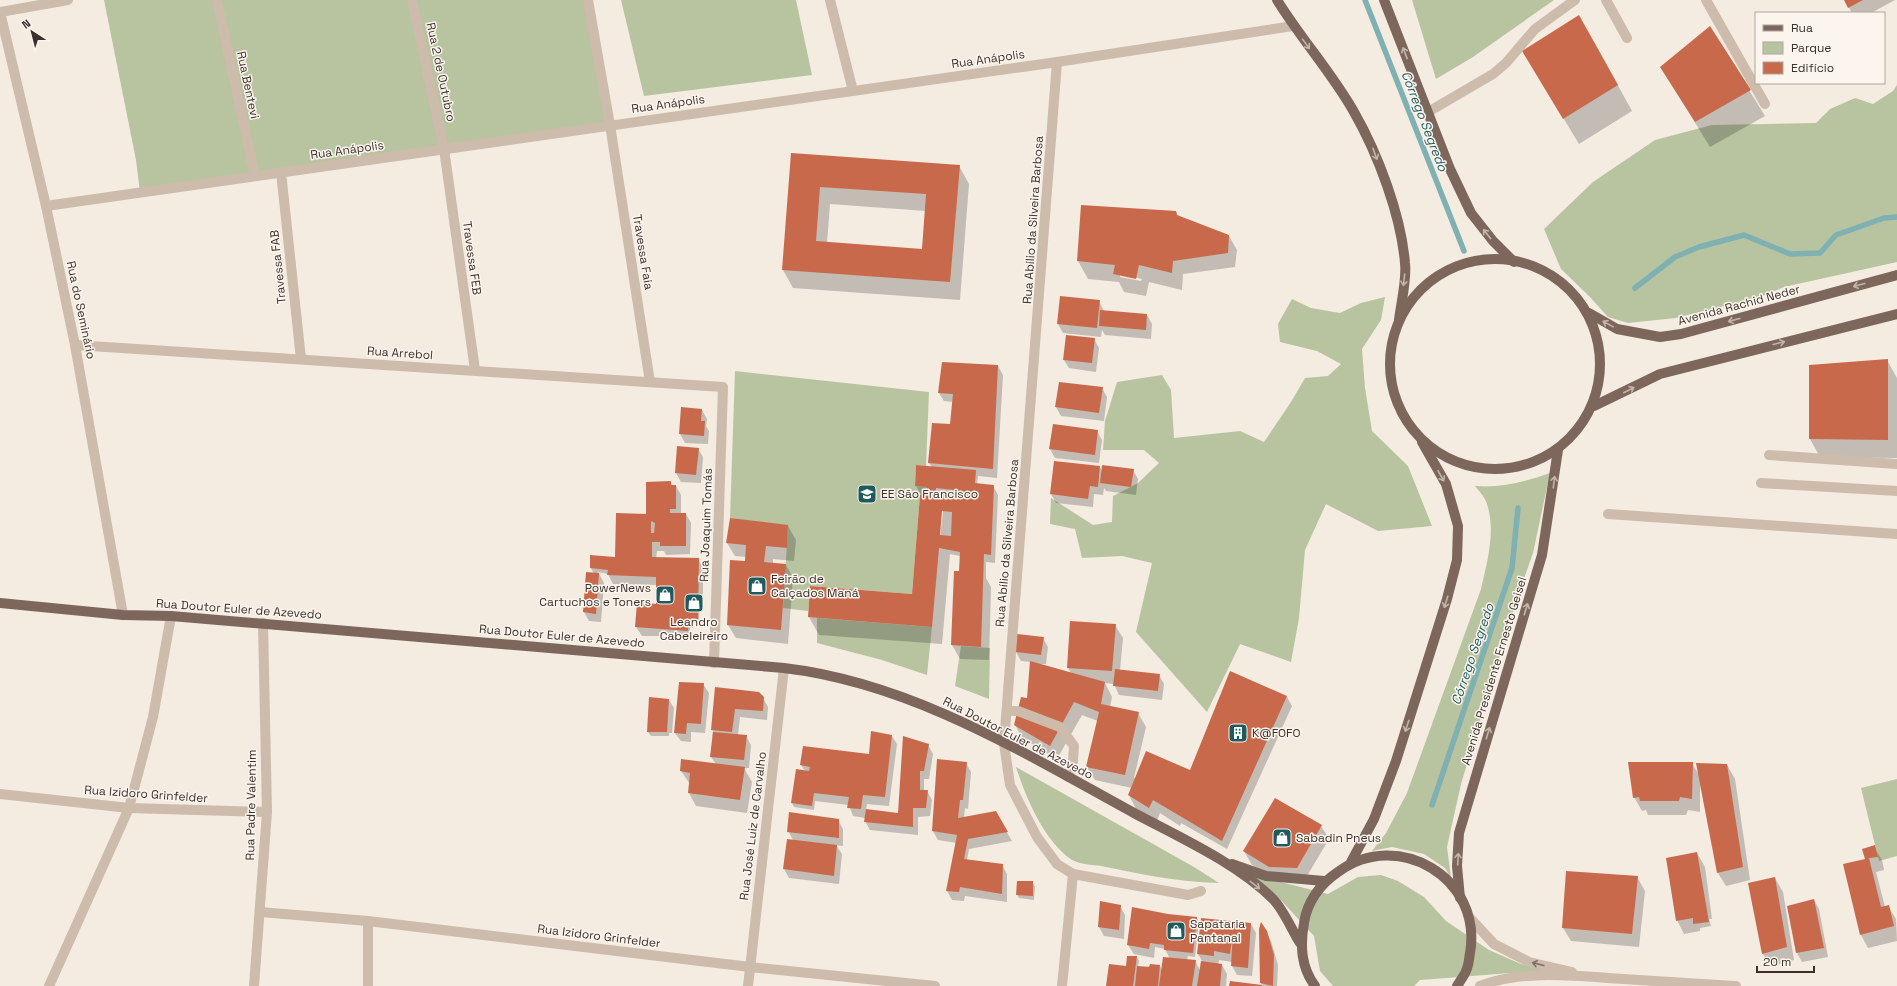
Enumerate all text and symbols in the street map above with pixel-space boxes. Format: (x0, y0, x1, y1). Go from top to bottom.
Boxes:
north arrow (12, 12, 52, 52)
legend (1755, 12, 1885, 84)
text: N (19, 16, 33, 32)
text: Rua (1791, 20, 1813, 36)
street label: Rua 2 de Outubro (423, 21, 459, 123)
one-way arrow (1302, 38, 1311, 49)
text: Parque (1791, 40, 1831, 56)
street label: Rua Anápolis (950, 46, 1026, 72)
one-way arrow (1400, 47, 1408, 59)
street label: Rua Bentevi (233, 50, 263, 120)
text: Edifício (1791, 60, 1834, 76)
water label: Córrego Segredo (1398, 69, 1452, 175)
street label: Rua Anápolis (630, 91, 706, 117)
street label: Rua Abílio da Silveira Barbosa (1019, 135, 1047, 305)
street label: Rua Anápolis (309, 137, 385, 163)
one-way arrow (1371, 148, 1379, 160)
street label: Travessa Faia (629, 213, 657, 291)
street label: Travessa FEB (459, 220, 485, 296)
one-way arrow (1483, 228, 1492, 239)
street label: Travessa FAB (266, 229, 290, 305)
street label: Rua do Seminário (63, 259, 99, 361)
one-way arrow (1400, 273, 1408, 286)
street label: Avenida Rachid Neder (1676, 281, 1802, 329)
one-way arrow (1853, 282, 1866, 290)
one-way arrow (1728, 317, 1741, 324)
one-way arrow (1602, 319, 1614, 327)
one-way arrow (1773, 339, 1786, 346)
street label: Rua Arrebol (366, 343, 434, 363)
one-way arrow (1623, 385, 1635, 393)
street label: Rua Abílio da Silveira Barbosa (992, 458, 1022, 628)
street label: Rua Joaquim Tomás (696, 468, 716, 582)
one-way arrow (1438, 470, 1446, 482)
one-way arrow (1550, 476, 1558, 489)
school or university icon: EE São Francisco (856, 483, 878, 505)
place label: EE São Francisco (881, 486, 978, 502)
place label: Feirão de Calçados Maná (771, 571, 859, 601)
shop icon: Feirão de Calçados Maná (746, 575, 768, 597)
street label: Avenida Presidente Ernesto Geisel (1458, 575, 1530, 767)
place label: PowerNews Cartuchos e Toners (539, 580, 651, 610)
shop icon: PowerNews Cartuchos e Toners (654, 584, 676, 606)
shop icon: Leandro Cabeleireiro (683, 592, 705, 614)
street label: Rua Doutor Euler de Azevedo (155, 595, 323, 623)
one-way arrow (1442, 595, 1449, 608)
water label: Córrego Segredo (1447, 600, 1498, 707)
one-way arrow (1523, 603, 1530, 616)
place label: Leandro Cabeleireiro (660, 614, 728, 644)
street label: Rua Doutor Euler de Azevedo (478, 621, 646, 651)
street label: Rua Doutor Euler de Azevedo (940, 693, 1096, 783)
one-way arrow (1403, 719, 1410, 732)
building icon: K@FOFO (1227, 722, 1249, 744)
place label: K@FOFO (1252, 725, 1300, 741)
one-way arrow (1485, 727, 1492, 740)
street label: Rua Padre Valentim (242, 750, 260, 860)
street label: Rua José Luiz de Carvalho (736, 751, 770, 901)
street label: Rua Izidoro Grinfelder (84, 782, 209, 806)
shop icon: Sabadin Pneus (1271, 827, 1293, 849)
place label: Sabadin Pneus (1296, 830, 1381, 846)
one-way arrow (1454, 853, 1461, 866)
one-way arrow (1250, 881, 1261, 889)
place label: Sapataria Pantanal (1190, 916, 1245, 946)
shop icon: Sapataria Pantanal (1165, 920, 1187, 942)
street label: Rua Izidoro Grinfelder (537, 921, 662, 952)
scale bar (1757, 948, 1814, 974)
text: 20 m (1763, 954, 1791, 970)
one-way arrow (1531, 959, 1544, 967)

